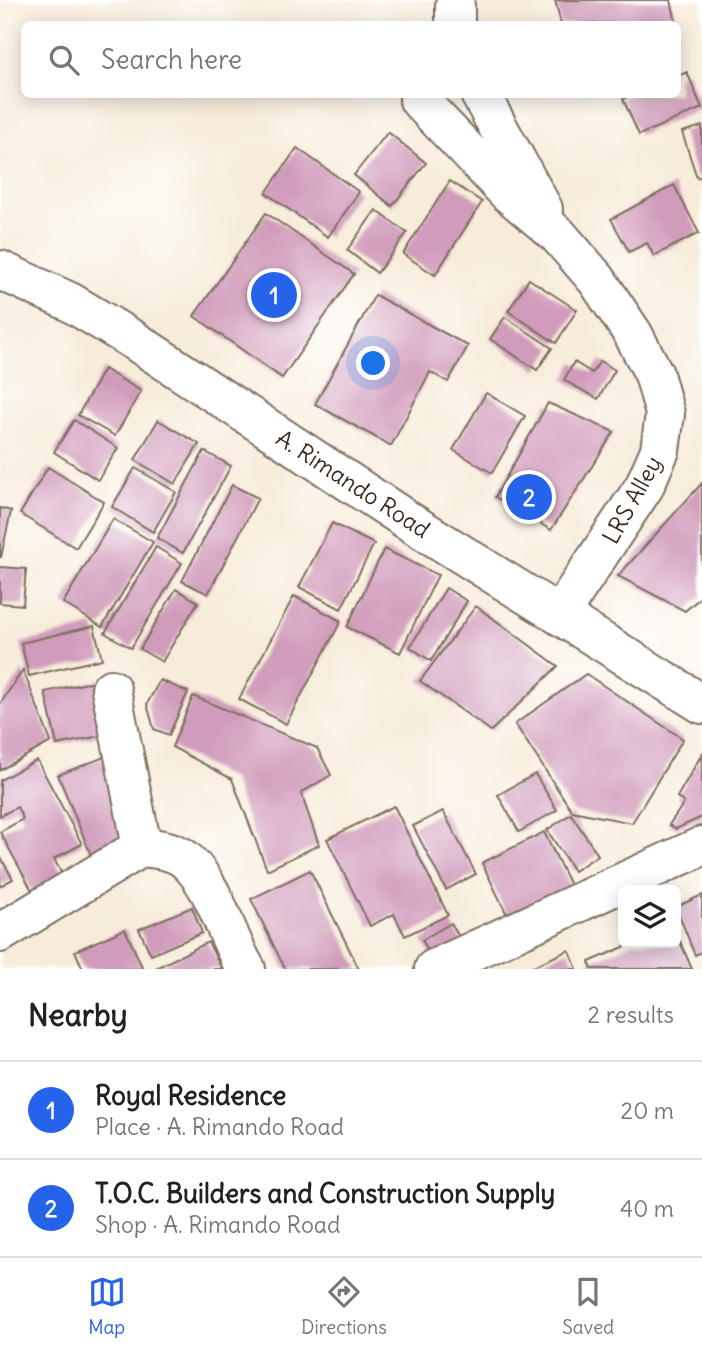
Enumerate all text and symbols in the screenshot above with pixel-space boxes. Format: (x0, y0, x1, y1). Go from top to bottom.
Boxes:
search box (21, 21, 681, 98)
icon: search (45, 41, 83, 79)
text: Search here (101, 43, 242, 76)
pin: 1 (251, 269, 297, 321)
your location (356, 346, 390, 380)
street label: A. Rimando Road (271, 423, 436, 544)
street label: LRS Alley (596, 451, 668, 549)
pin: 2 (506, 471, 552, 523)
map controls (618, 885, 681, 948)
button: layers (618, 885, 681, 948)
text: Nearby (28, 996, 128, 1034)
text: 2 results (588, 1000, 674, 1029)
text: Royal Residence (95, 1079, 286, 1112)
text: 1 (46, 1096, 56, 1125)
text: 20 m (621, 1096, 674, 1125)
text: Place · A. Rimando Road (95, 1112, 344, 1141)
text: T.O.C. Builders and Construction Supply (95, 1177, 555, 1210)
text: 2 (45, 1194, 57, 1223)
text: 40 m (620, 1194, 674, 1223)
text: Shop · A. Rimando Road (95, 1210, 340, 1239)
tab: Map (88, 1273, 126, 1339)
tab: Directions (301, 1273, 387, 1339)
tab: Saved (562, 1273, 614, 1339)

